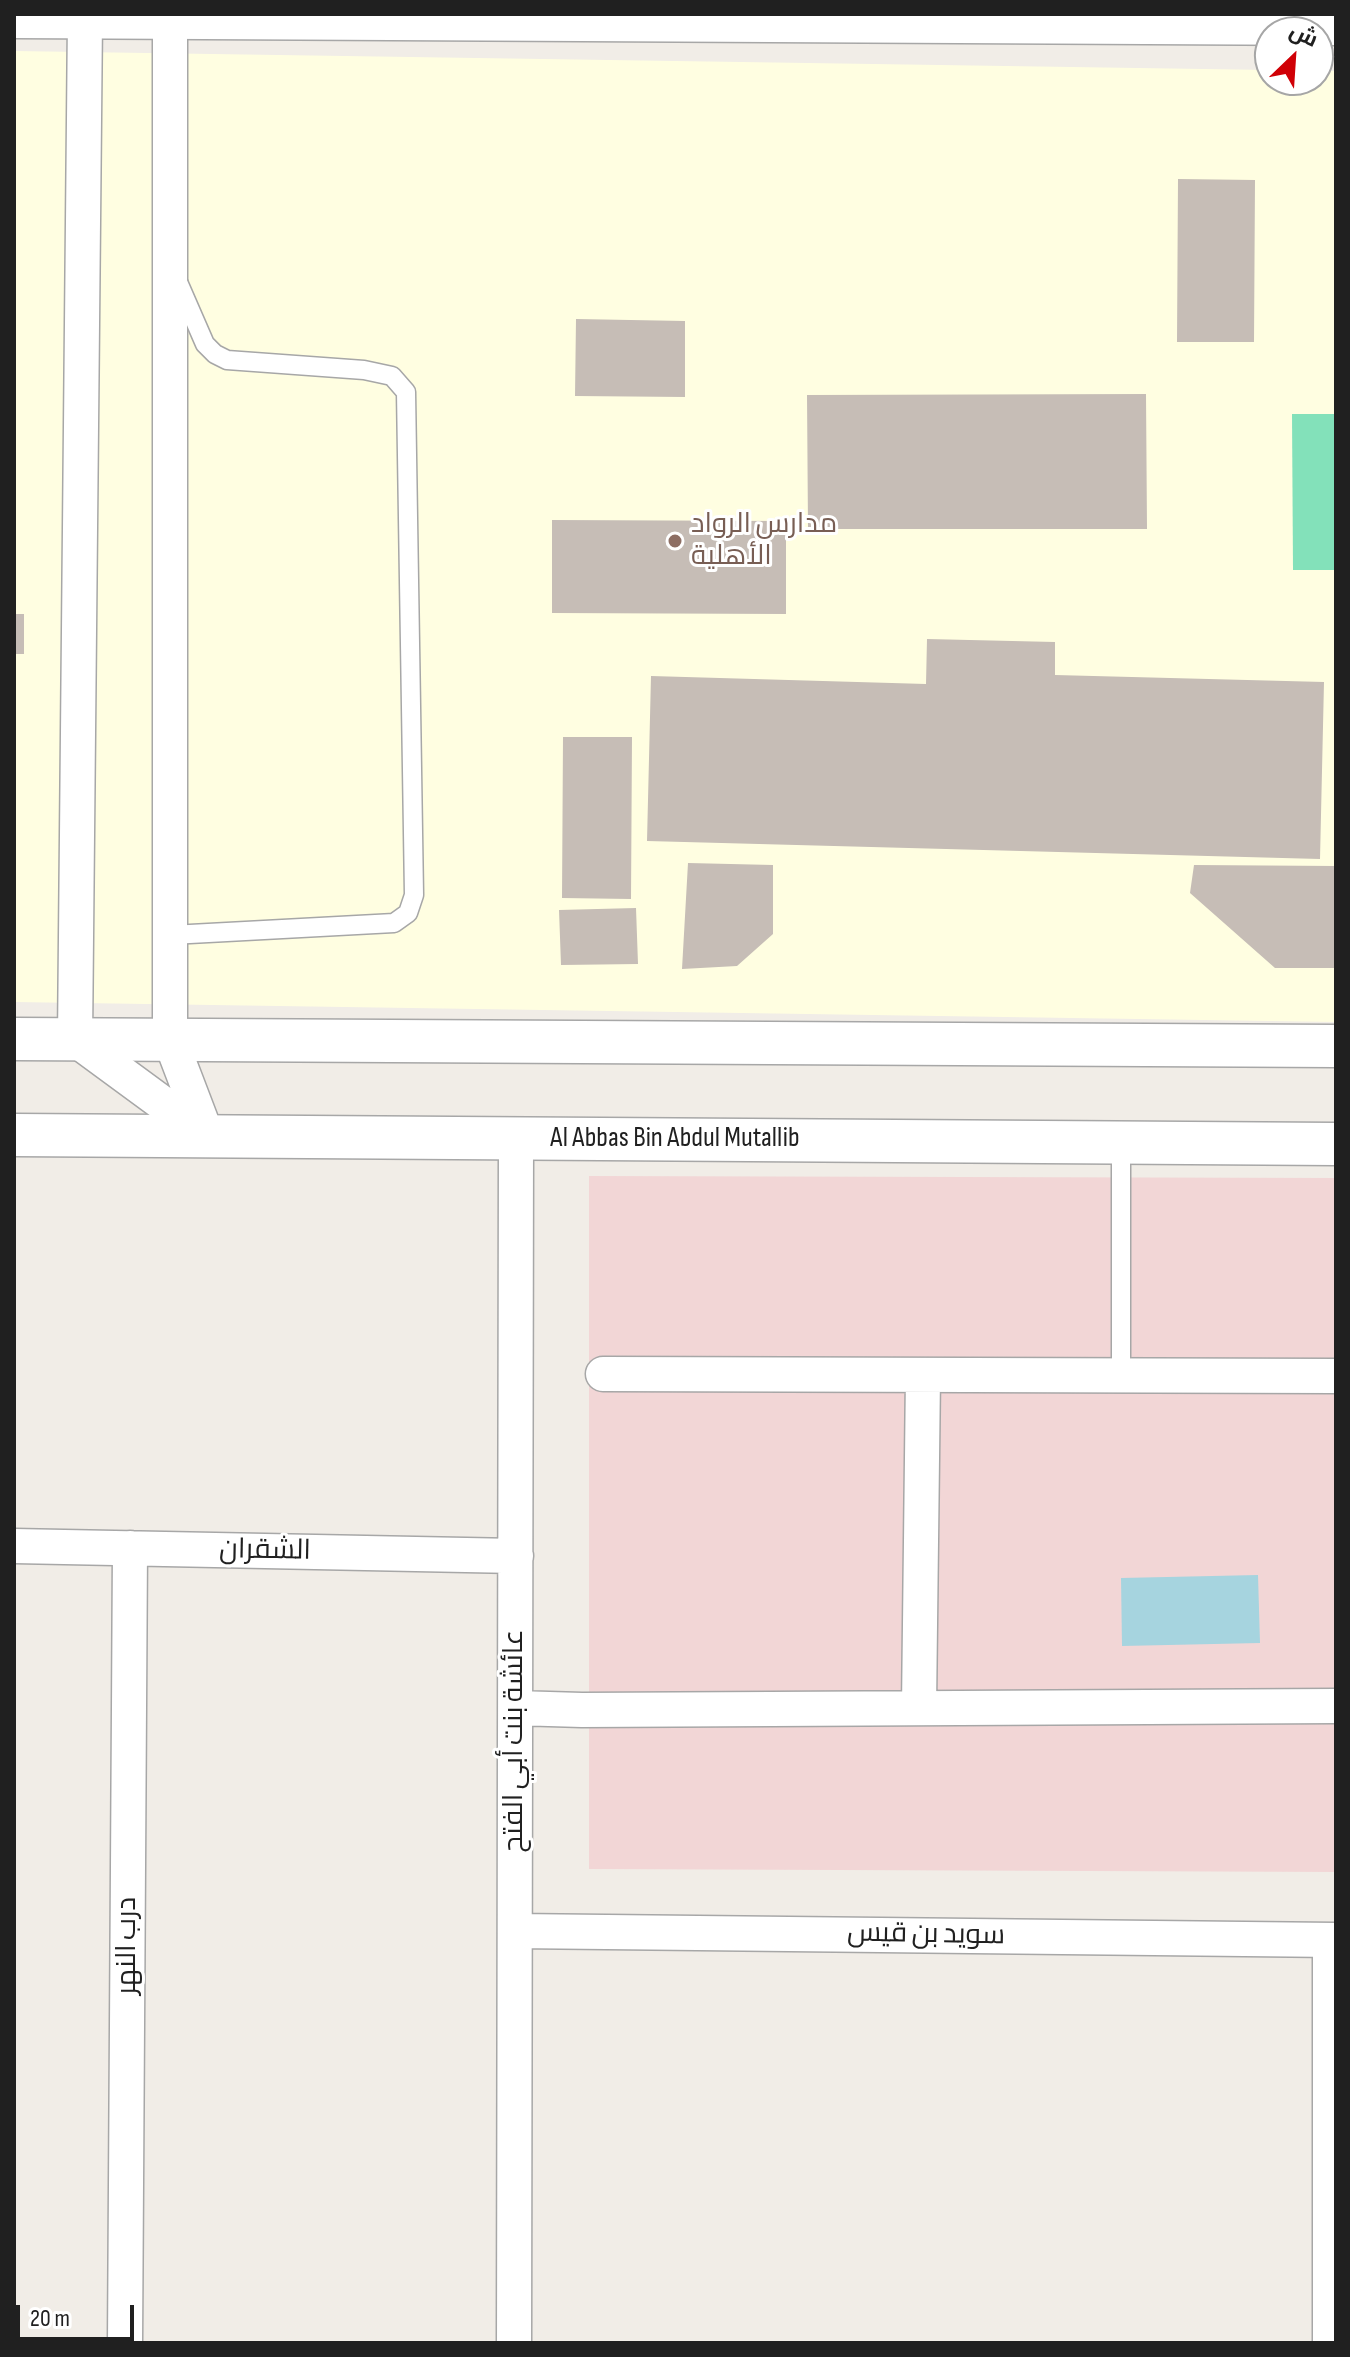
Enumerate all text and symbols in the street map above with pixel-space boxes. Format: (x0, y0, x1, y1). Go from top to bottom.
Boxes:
north arrow (1254, 16, 1334, 96)
text: ش (1285, 17, 1322, 54)
place label: مدارس الرواد الأهلية (691, 508, 837, 574)
marker: مدارس الرواد الأهلية (666, 532, 684, 550)
street label: Al Abbas Bin Abdul Mutallib (550, 1122, 800, 1156)
street label: الشقران (219, 1533, 311, 1569)
street label: عائشة بنت أبي الفتح (498, 1629, 532, 1853)
street label: درب النهر (111, 1897, 145, 1995)
street label: سويد بن قيس (847, 1917, 1005, 1953)
scale bar (20, 2289, 138, 2339)
text: 20 m (30, 2304, 70, 2333)

